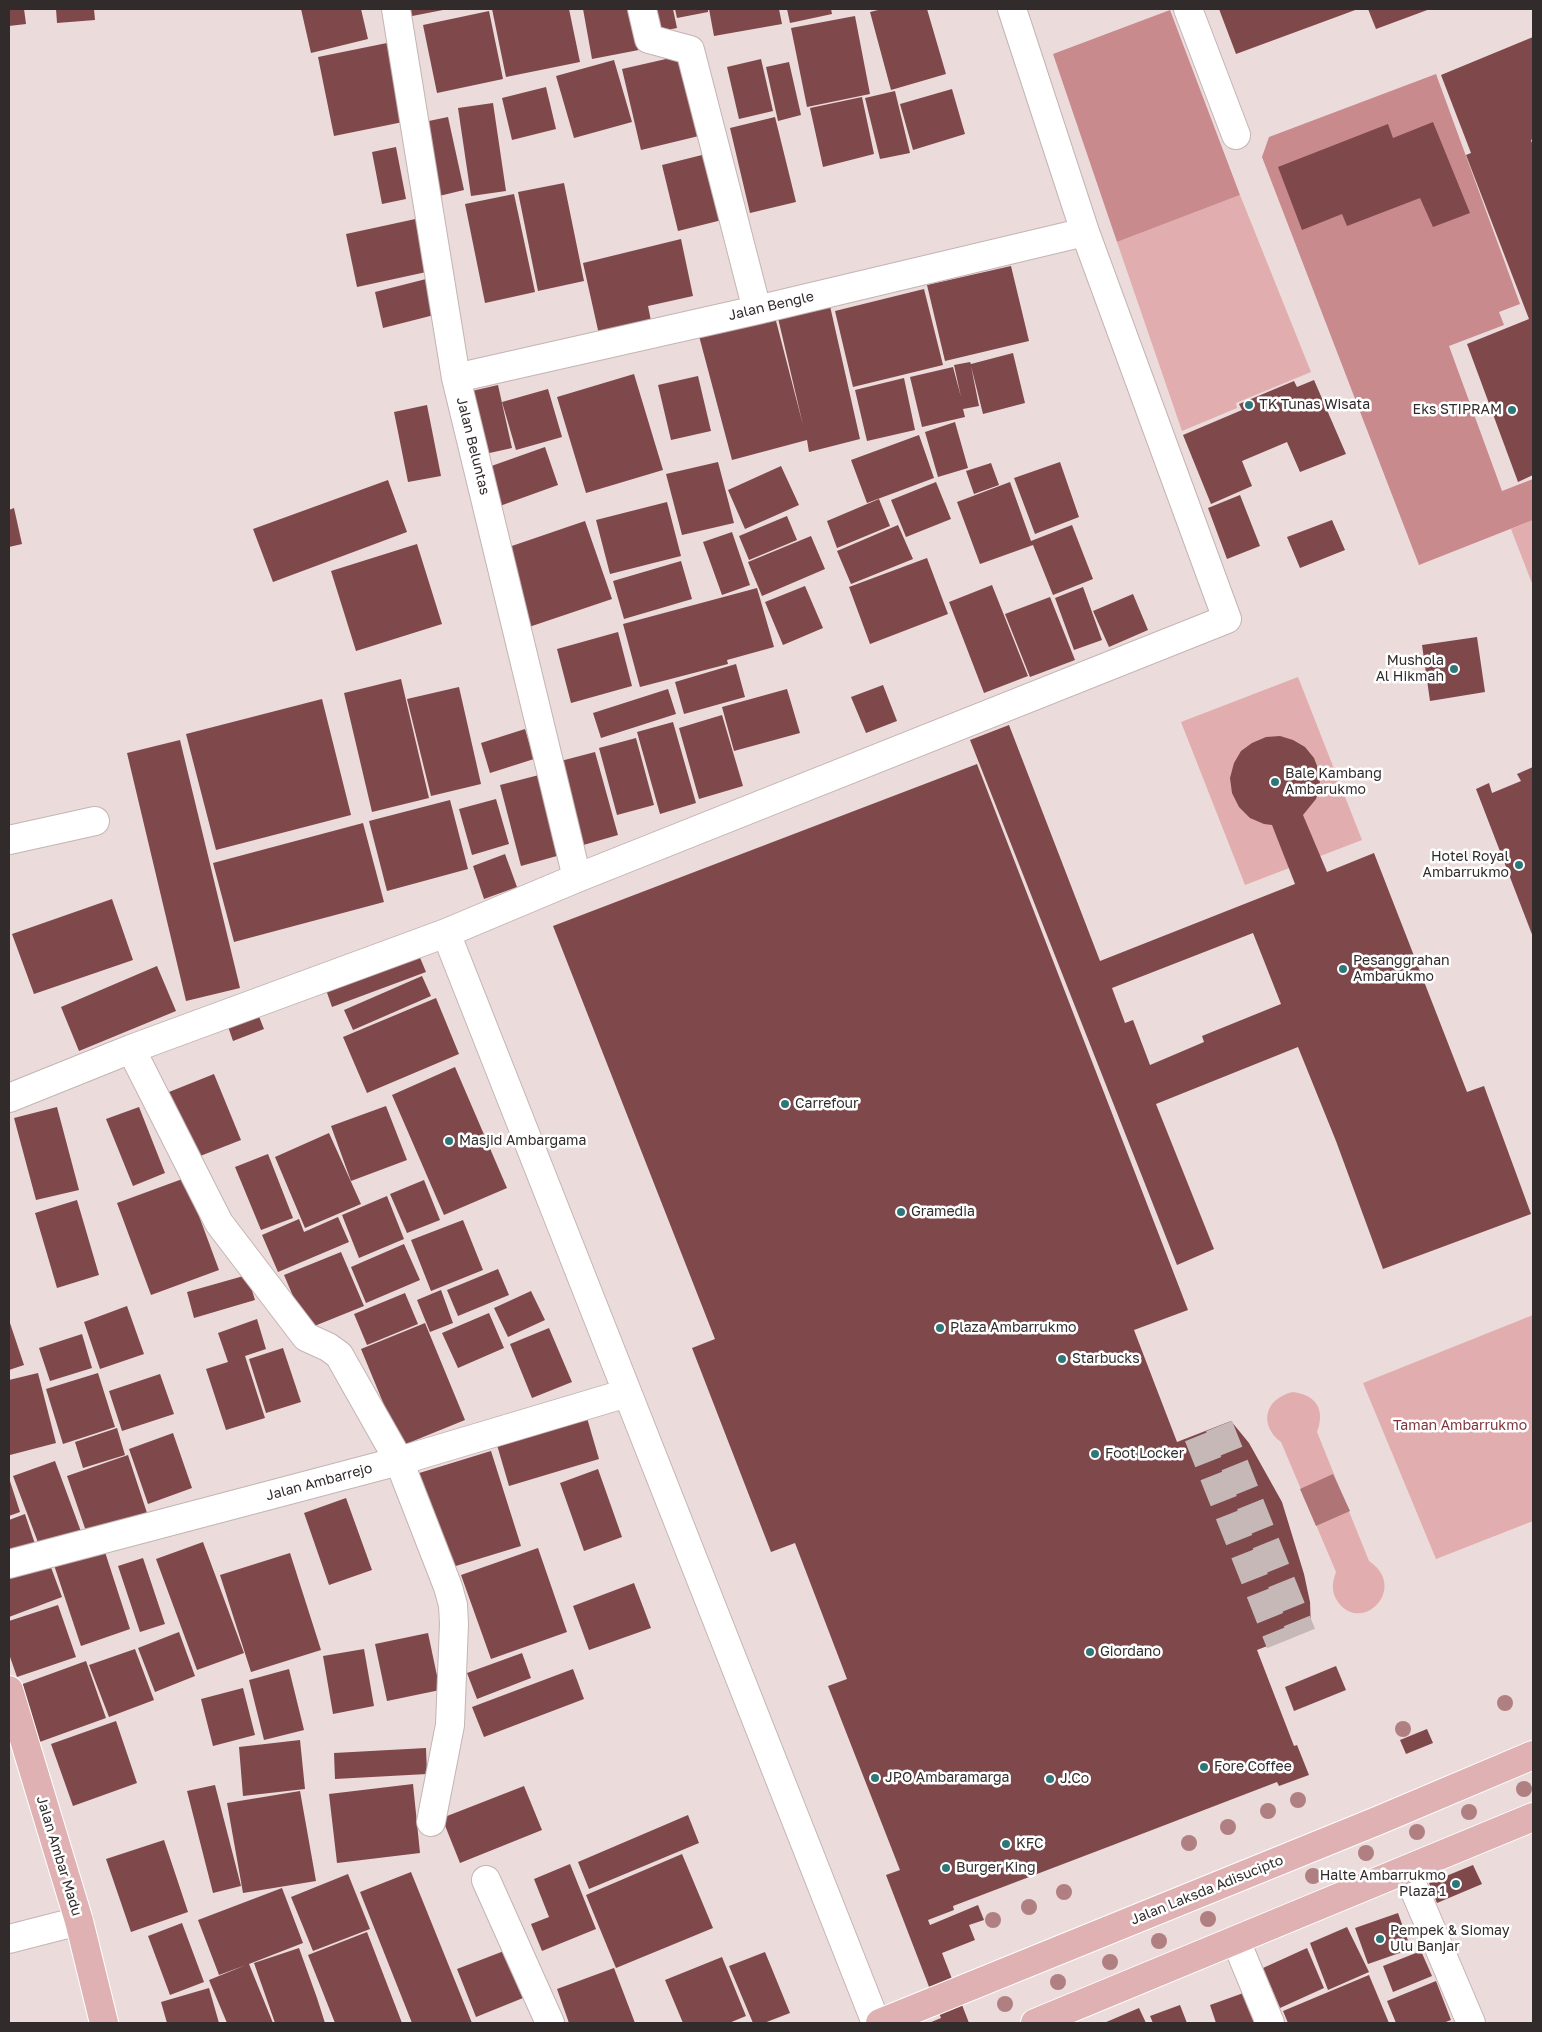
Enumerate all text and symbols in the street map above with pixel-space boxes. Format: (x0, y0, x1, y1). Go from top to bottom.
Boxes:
street label: Jalan Bengle (727, 288, 815, 324)
street label: Jalan Beluntas (453, 395, 493, 497)
place label: TK Tunas Wisata (1259, 397, 1370, 413)
marker: TK Tunas Wisata (1243, 399, 1255, 411)
place label: Eks STIPRAM (1413, 402, 1502, 418)
marker: Eks STIPRAM (1506, 404, 1518, 416)
place label: Mushola Al Hikmah (1376, 653, 1444, 686)
marker: Mushola Al Hikmah (1448, 663, 1460, 675)
place label: Bale Kambang Ambarukmo (1285, 766, 1382, 799)
marker: Bale Kambang Ambarukmo (1269, 776, 1281, 788)
place label: Hotel Royal Ambarrukmo (1423, 849, 1509, 882)
marker: Hotel Royal Ambarrukmo (1513, 859, 1525, 871)
place label: Pesanggrahan Ambarukmo (1353, 953, 1450, 986)
marker: Pesanggrahan Ambarukmo (1337, 963, 1349, 975)
place label: Carrefour (795, 1096, 858, 1112)
marker: Carrefour (779, 1098, 791, 1110)
place label: Masjid Ambargama (459, 1133, 586, 1149)
marker: Masjid Ambargama (443, 1135, 455, 1147)
place label: Gramedia (911, 1204, 975, 1220)
marker: Gramedia (895, 1206, 907, 1218)
place label: Plaza Ambarrukmo (950, 1320, 1076, 1336)
marker: Plaza Ambarrukmo (934, 1322, 946, 1334)
place label: Starbucks (1072, 1351, 1140, 1367)
marker: Starbucks (1056, 1353, 1068, 1365)
park label: Taman Ambarrukmo (1393, 1418, 1527, 1434)
place label: Foot Locker (1105, 1446, 1184, 1462)
marker: Foot Locker (1089, 1448, 1101, 1460)
street label: Jalan Ambarrejo (264, 1460, 374, 1504)
place label: Giordano (1100, 1644, 1161, 1660)
marker: Giordano (1084, 1646, 1096, 1658)
place label: Fore Coffee (1214, 1759, 1292, 1775)
marker: Fore Coffee (1198, 1761, 1210, 1773)
place label: JPO Ambaramarga (885, 1770, 1009, 1786)
place label: J.Co (1060, 1771, 1089, 1787)
marker: JPO Ambaramarga (869, 1772, 881, 1784)
marker: J.Co (1044, 1773, 1056, 1785)
street label: Jalan Ambar Madu (33, 1794, 85, 1918)
place label: KFC (1016, 1836, 1043, 1852)
marker: KFC (1000, 1838, 1012, 1850)
street label: Jalan Laksda Adisucipto (1128, 1852, 1286, 1928)
place label: Burger King (956, 1860, 1035, 1876)
marker: Burger King (940, 1862, 952, 1874)
place label: Halte Ambarrukmo Plaza 1 (1320, 1868, 1446, 1900)
marker: Halte Ambarrukmo Plaza 1 (1450, 1878, 1462, 1890)
place label: Pempek & Siomay Ulu Banjar (1390, 1923, 1510, 1955)
marker: Pempek & Siomay Ulu Banjar (1374, 1933, 1386, 1945)

